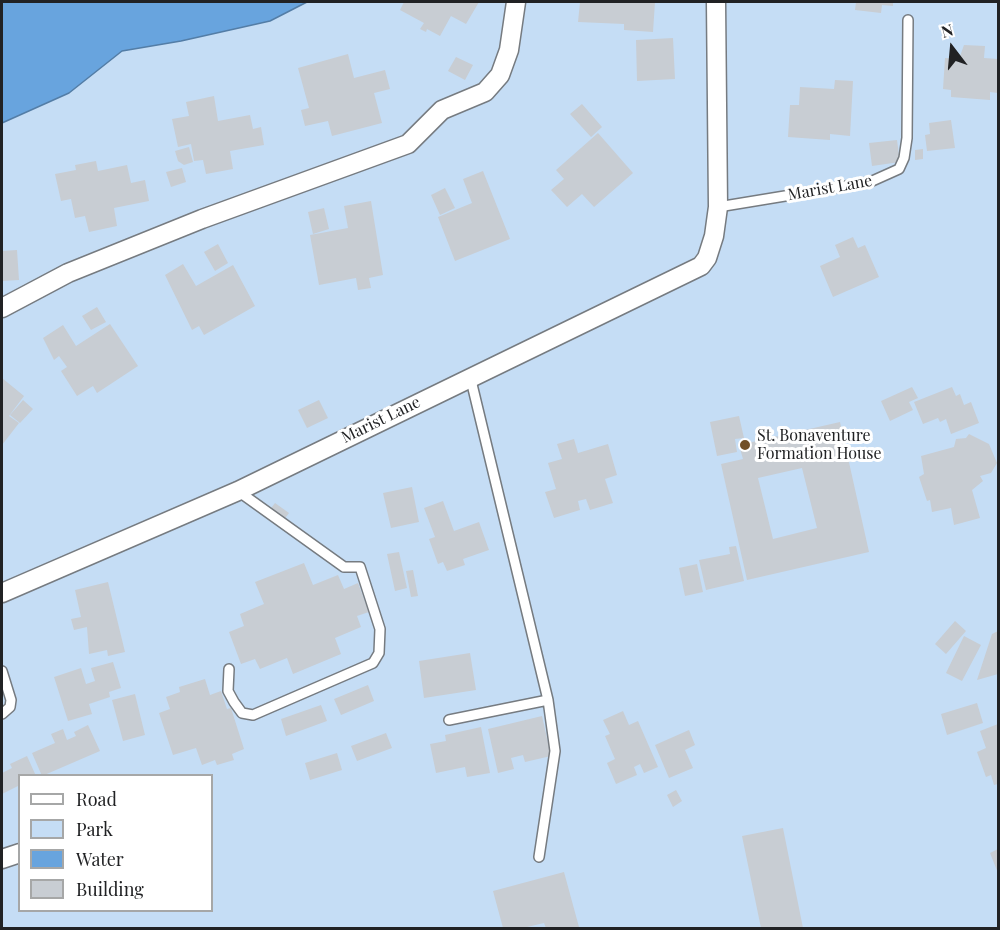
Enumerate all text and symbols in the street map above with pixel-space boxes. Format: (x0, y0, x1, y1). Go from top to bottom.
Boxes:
north arrow (922, 18, 982, 78)
text: N (938, 19, 955, 42)
street label: Marist Lane (786, 171, 874, 205)
street label: Marist Lane (338, 393, 424, 447)
place label: St. Bonaventure Formation House (757, 426, 882, 464)
marker: St. Bonaventure Formation House (738, 438, 752, 452)
legend (18, 774, 213, 912)
text: Road (76, 787, 117, 811)
text: Park (76, 817, 113, 841)
text: Water (76, 847, 124, 871)
text: Building (76, 877, 144, 901)

